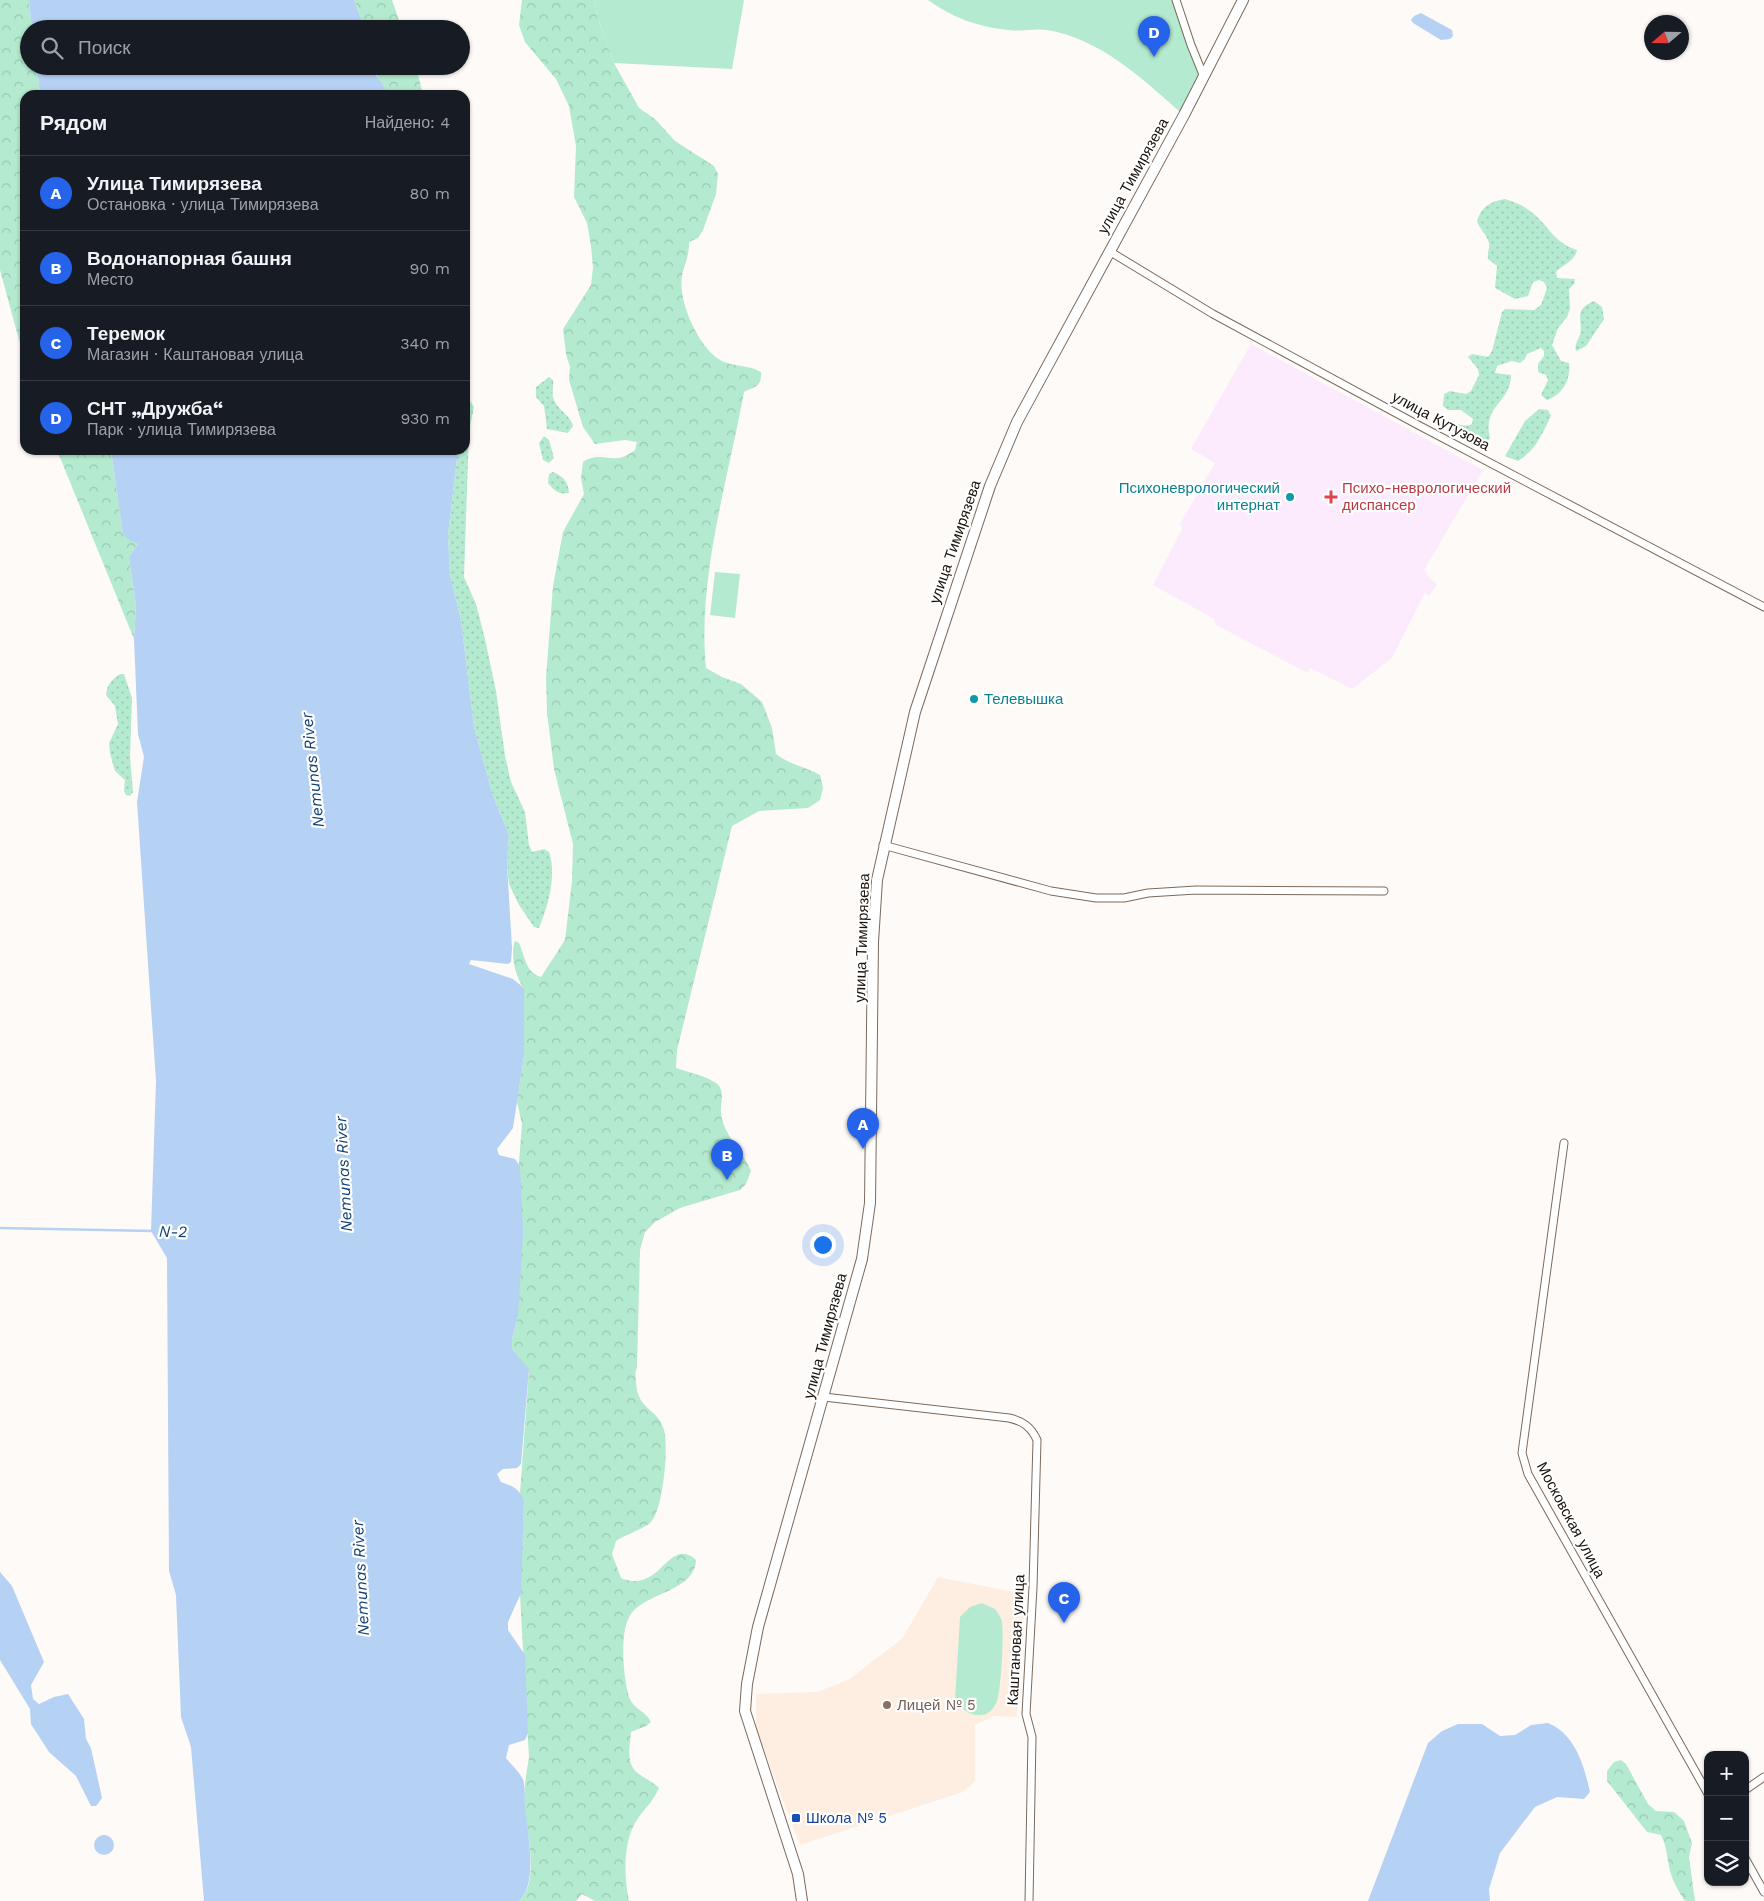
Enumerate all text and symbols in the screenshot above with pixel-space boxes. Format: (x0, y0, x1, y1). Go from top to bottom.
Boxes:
north arrow (1644, 15, 1689, 60)
pin: D (1138, 16, 1170, 57)
search box (20, 20, 470, 75)
icon: search (38, 34, 66, 62)
text: Поиск (78, 36, 131, 59)
text: Рядом (40, 110, 107, 135)
text: Найдено: 4 (365, 113, 450, 132)
street label: улица Тимирязева (1094, 114, 1173, 237)
text: Улица Тимирязева (87, 172, 262, 195)
text: A (51, 184, 61, 203)
text: 80 m (409, 184, 450, 203)
text: Остановка · улица Тимирязева (87, 195, 319, 214)
text: Водонапорная башня (87, 247, 292, 270)
text: B (51, 259, 61, 278)
text: 90 m (409, 259, 450, 278)
text: Место (87, 270, 133, 289)
text: Теремок (87, 322, 165, 345)
text: C (51, 334, 61, 353)
text: 340 m (400, 334, 450, 353)
text: Магазин · Каштановая улица (87, 345, 303, 364)
street label: улица Кутузова (1389, 388, 1494, 455)
text: СНТ „Дружба“ (87, 397, 223, 420)
text: D (50, 409, 62, 428)
text: 930 m (400, 409, 450, 428)
text: Парк · улица Тимирязева (87, 420, 276, 439)
street label: улица Тимирязева (925, 477, 985, 606)
place label: Психоневрологический интернат (1119, 479, 1280, 514)
place label: Психо-неврологический диспансер (1342, 479, 1511, 514)
marker: Психо-неврологический диспансер (1324, 490, 1338, 504)
marker: Психоневрологический интернат (1284, 491, 1296, 503)
place label: Телевышка (984, 690, 1064, 708)
marker: Телевышка (968, 693, 980, 705)
water label: Nemunas River (297, 711, 328, 829)
street label: улица Тимирязева (851, 872, 873, 1003)
pin: A (847, 1108, 879, 1149)
water label: Nemunas River (331, 1115, 356, 1232)
pin: B (711, 1139, 743, 1180)
water label: N-2 (159, 1222, 187, 1241)
your location (810, 1232, 836, 1258)
street label: улица Тимирязева (800, 1271, 851, 1401)
street label: Московская улица (1533, 1459, 1609, 1582)
water label: Nemunas River (348, 1519, 373, 1636)
street label: Каштановая улица (1004, 1573, 1028, 1706)
pin: C (1048, 1582, 1080, 1623)
place label: Лицей № 5 (897, 1696, 976, 1714)
marker: Лицей № 5 (881, 1699, 893, 1711)
map controls (1704, 1751, 1749, 1886)
button: + (1704, 1751, 1749, 1796)
button: − (1704, 1796, 1749, 1841)
place label: Школа № 5 (806, 1809, 887, 1827)
marker: Школа № 5 (790, 1812, 802, 1824)
button: layers (1704, 1841, 1749, 1886)

